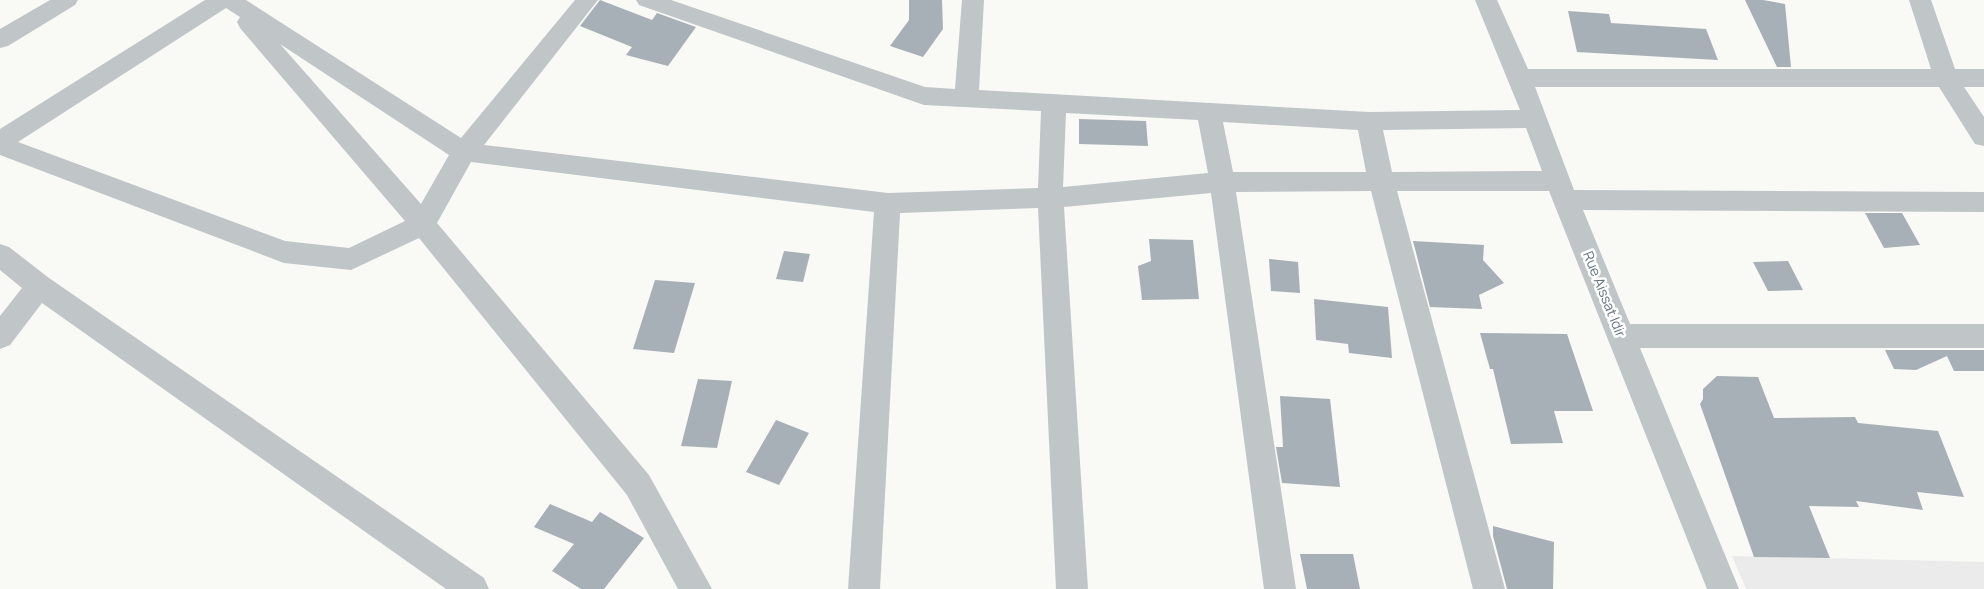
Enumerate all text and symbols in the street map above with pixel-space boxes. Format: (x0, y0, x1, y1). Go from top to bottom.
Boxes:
street label: Rue Aissat Idir (1579, 248, 1631, 340)

